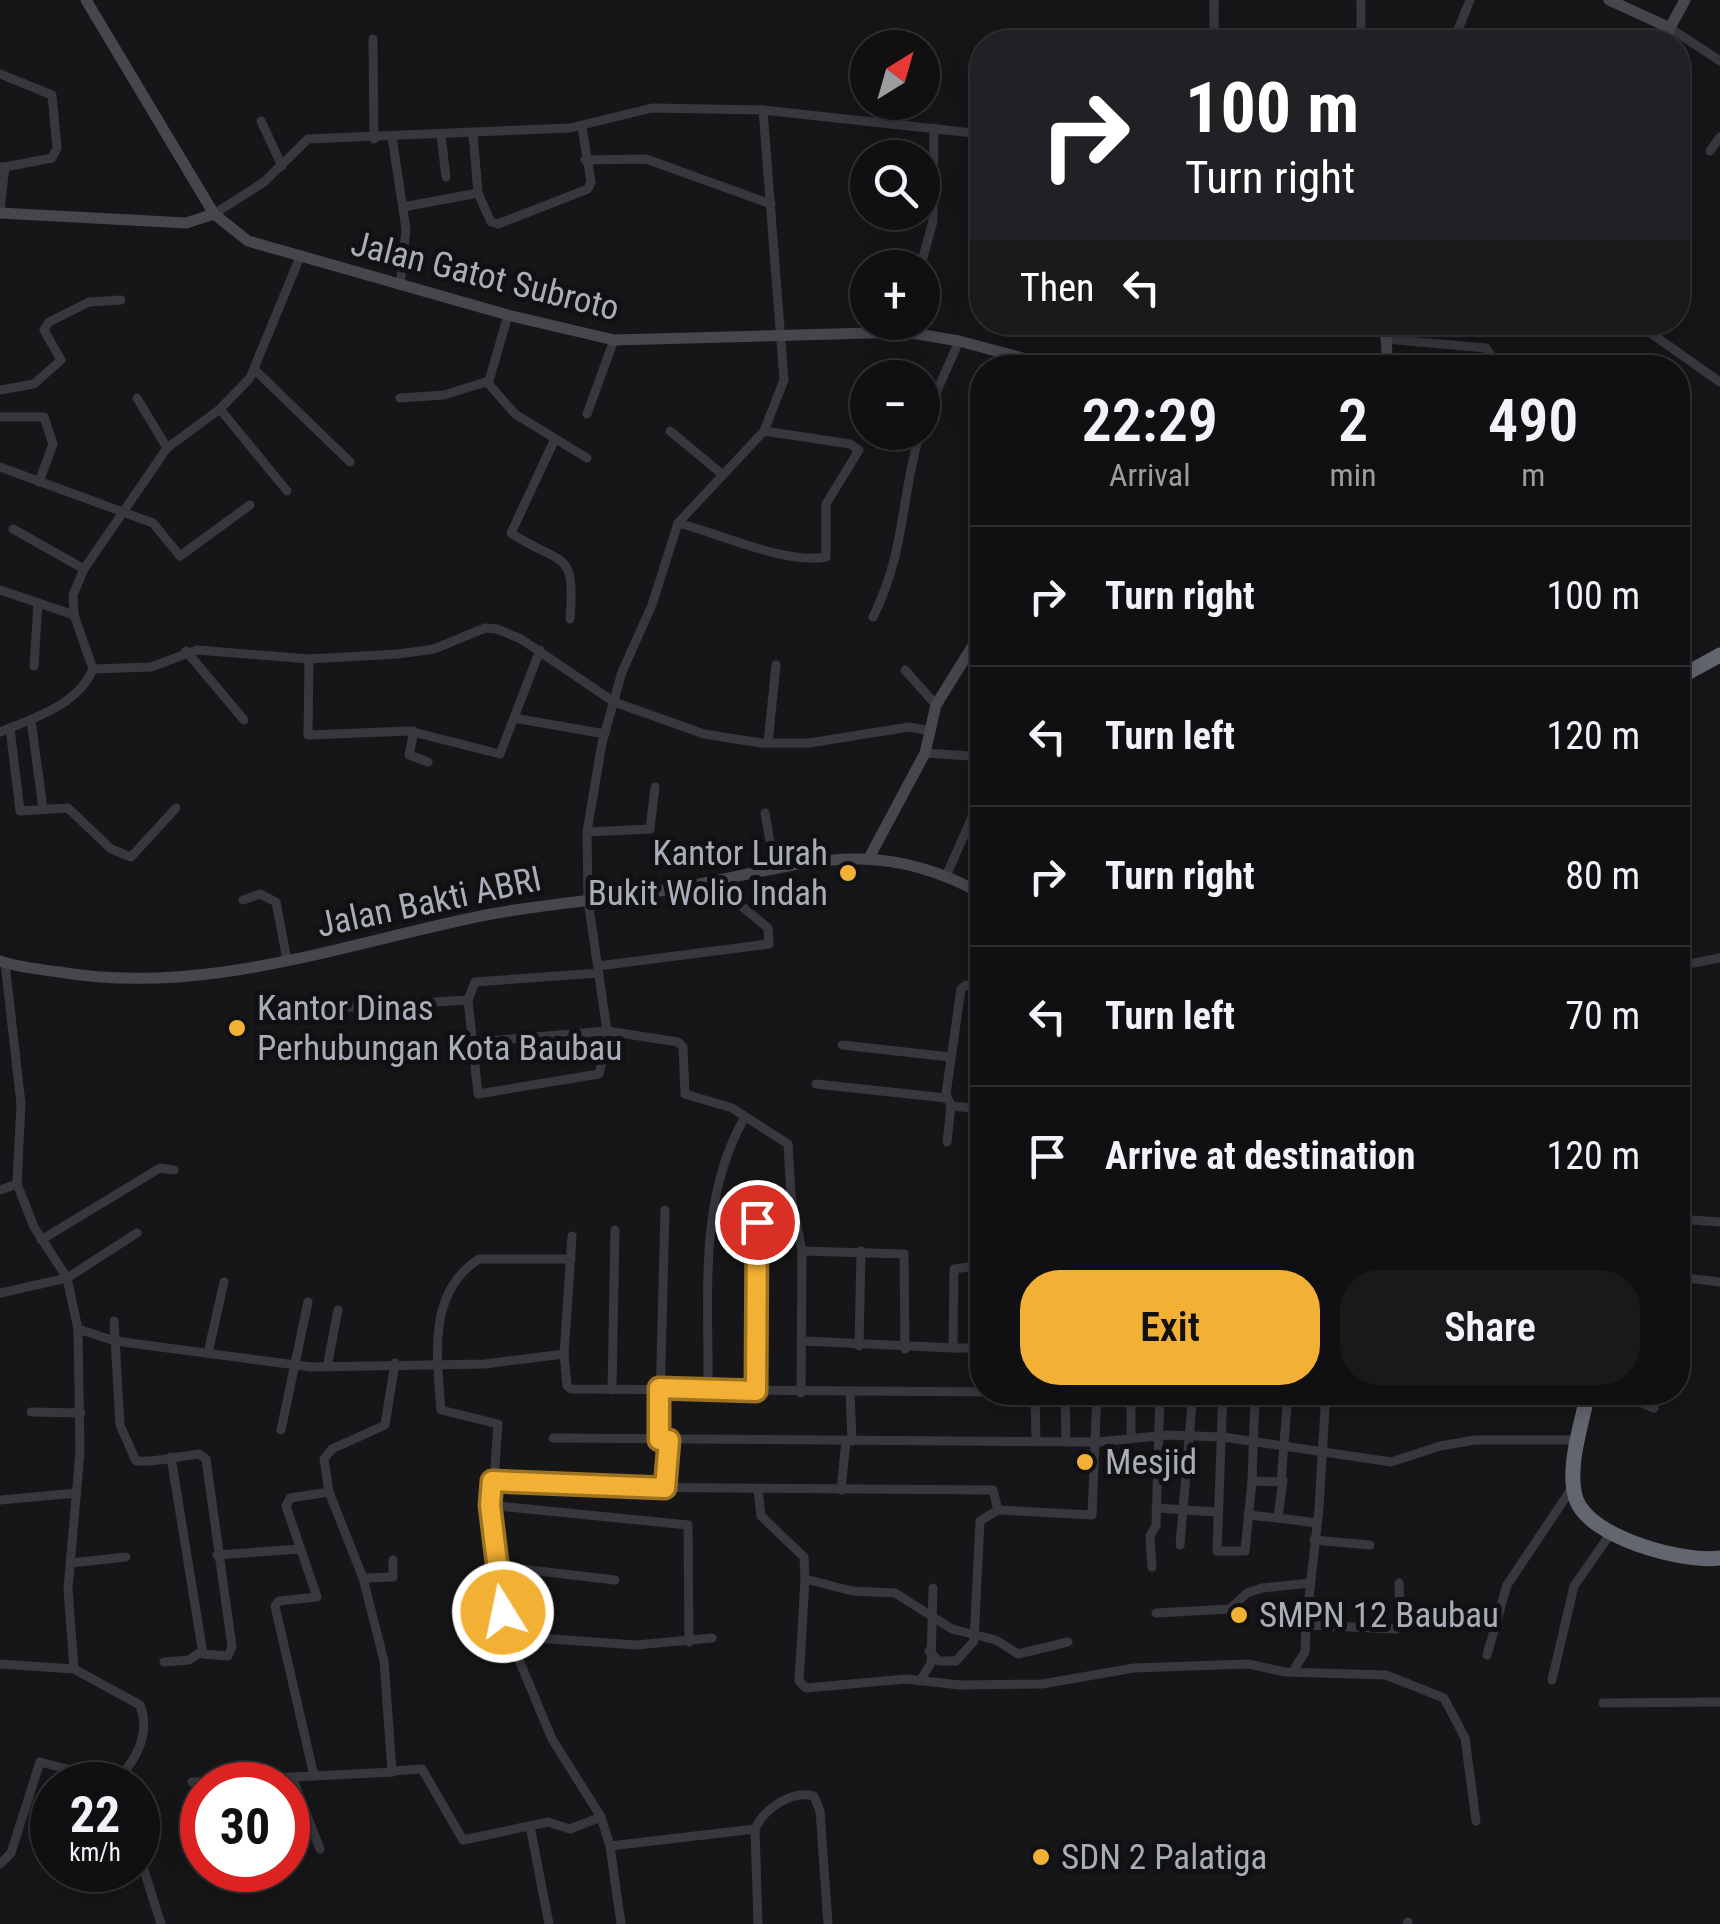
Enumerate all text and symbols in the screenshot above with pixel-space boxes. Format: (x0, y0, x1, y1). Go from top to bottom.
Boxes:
north arrow (850, 30, 940, 120)
map controls (850, 30, 940, 450)
text: 100 m (1185, 67, 1359, 149)
icon: right (1020, 70, 1150, 200)
button: search (850, 140, 940, 230)
text: Turn right (1185, 151, 1355, 204)
street label: Jalan Gatot Subroto (347, 223, 623, 329)
button: + (850, 250, 940, 340)
icon: left (1114, 260, 1169, 315)
text: Then (1020, 266, 1094, 310)
button: − (850, 360, 940, 450)
text: 22:29 (1081, 385, 1218, 456)
text: 2 (1338, 385, 1368, 456)
text: 490 (1488, 385, 1578, 456)
text: Arrival (1109, 456, 1190, 494)
text: min (1330, 456, 1376, 494)
text: m (1521, 456, 1545, 494)
icon: right (1020, 569, 1075, 624)
text: Turn right (1105, 574, 1255, 618)
text: 100 m (1546, 574, 1640, 618)
icon: left (1020, 709, 1075, 764)
text: Turn left (1105, 714, 1235, 758)
text: 120 m (1546, 714, 1640, 758)
place label: Kantor Lurah Bukit Wolio Indah (588, 833, 828, 914)
icon: right (1020, 849, 1075, 904)
text: Turn right (1105, 854, 1255, 898)
text: 80 m (1565, 854, 1640, 898)
street label: Jalan Bakti ABRI (313, 858, 545, 946)
marker: Kantor Lurah Bukit Wolio Indah (837, 862, 859, 884)
place label: Kantor Dinas Perhubungan Kota Baubau (257, 988, 622, 1069)
icon: left (1020, 989, 1075, 1044)
text: Turn left (1105, 994, 1235, 1038)
text: 70 m (1565, 994, 1640, 1038)
marker: Kantor Dinas Perhubungan Kota Baubau (226, 1017, 248, 1039)
icon: arrive (1020, 1129, 1075, 1184)
text: Arrive at destination (1105, 1134, 1415, 1178)
text: 120 m (1546, 1134, 1640, 1178)
pin (715, 1180, 800, 1265)
icon: arrive (730, 1195, 785, 1250)
button: Exit (1020, 1270, 1320, 1385)
button: Share (1340, 1270, 1640, 1385)
place label: Mesjid (1105, 1442, 1197, 1483)
marker: Mesjid (1074, 1451, 1096, 1473)
position arrow (451, 1560, 555, 1664)
place label: SMPN 12 Baubau (1259, 1595, 1499, 1636)
marker: SMPN 12 Baubau (1228, 1604, 1250, 1626)
speed limit sign: 30 (180, 1762, 310, 1892)
text: 22 (70, 1786, 120, 1844)
place label: SDN 2 Palatiga (1061, 1837, 1267, 1878)
text: km/h (69, 1838, 121, 1867)
marker: SDN 2 Palatiga (1030, 1846, 1052, 1868)

